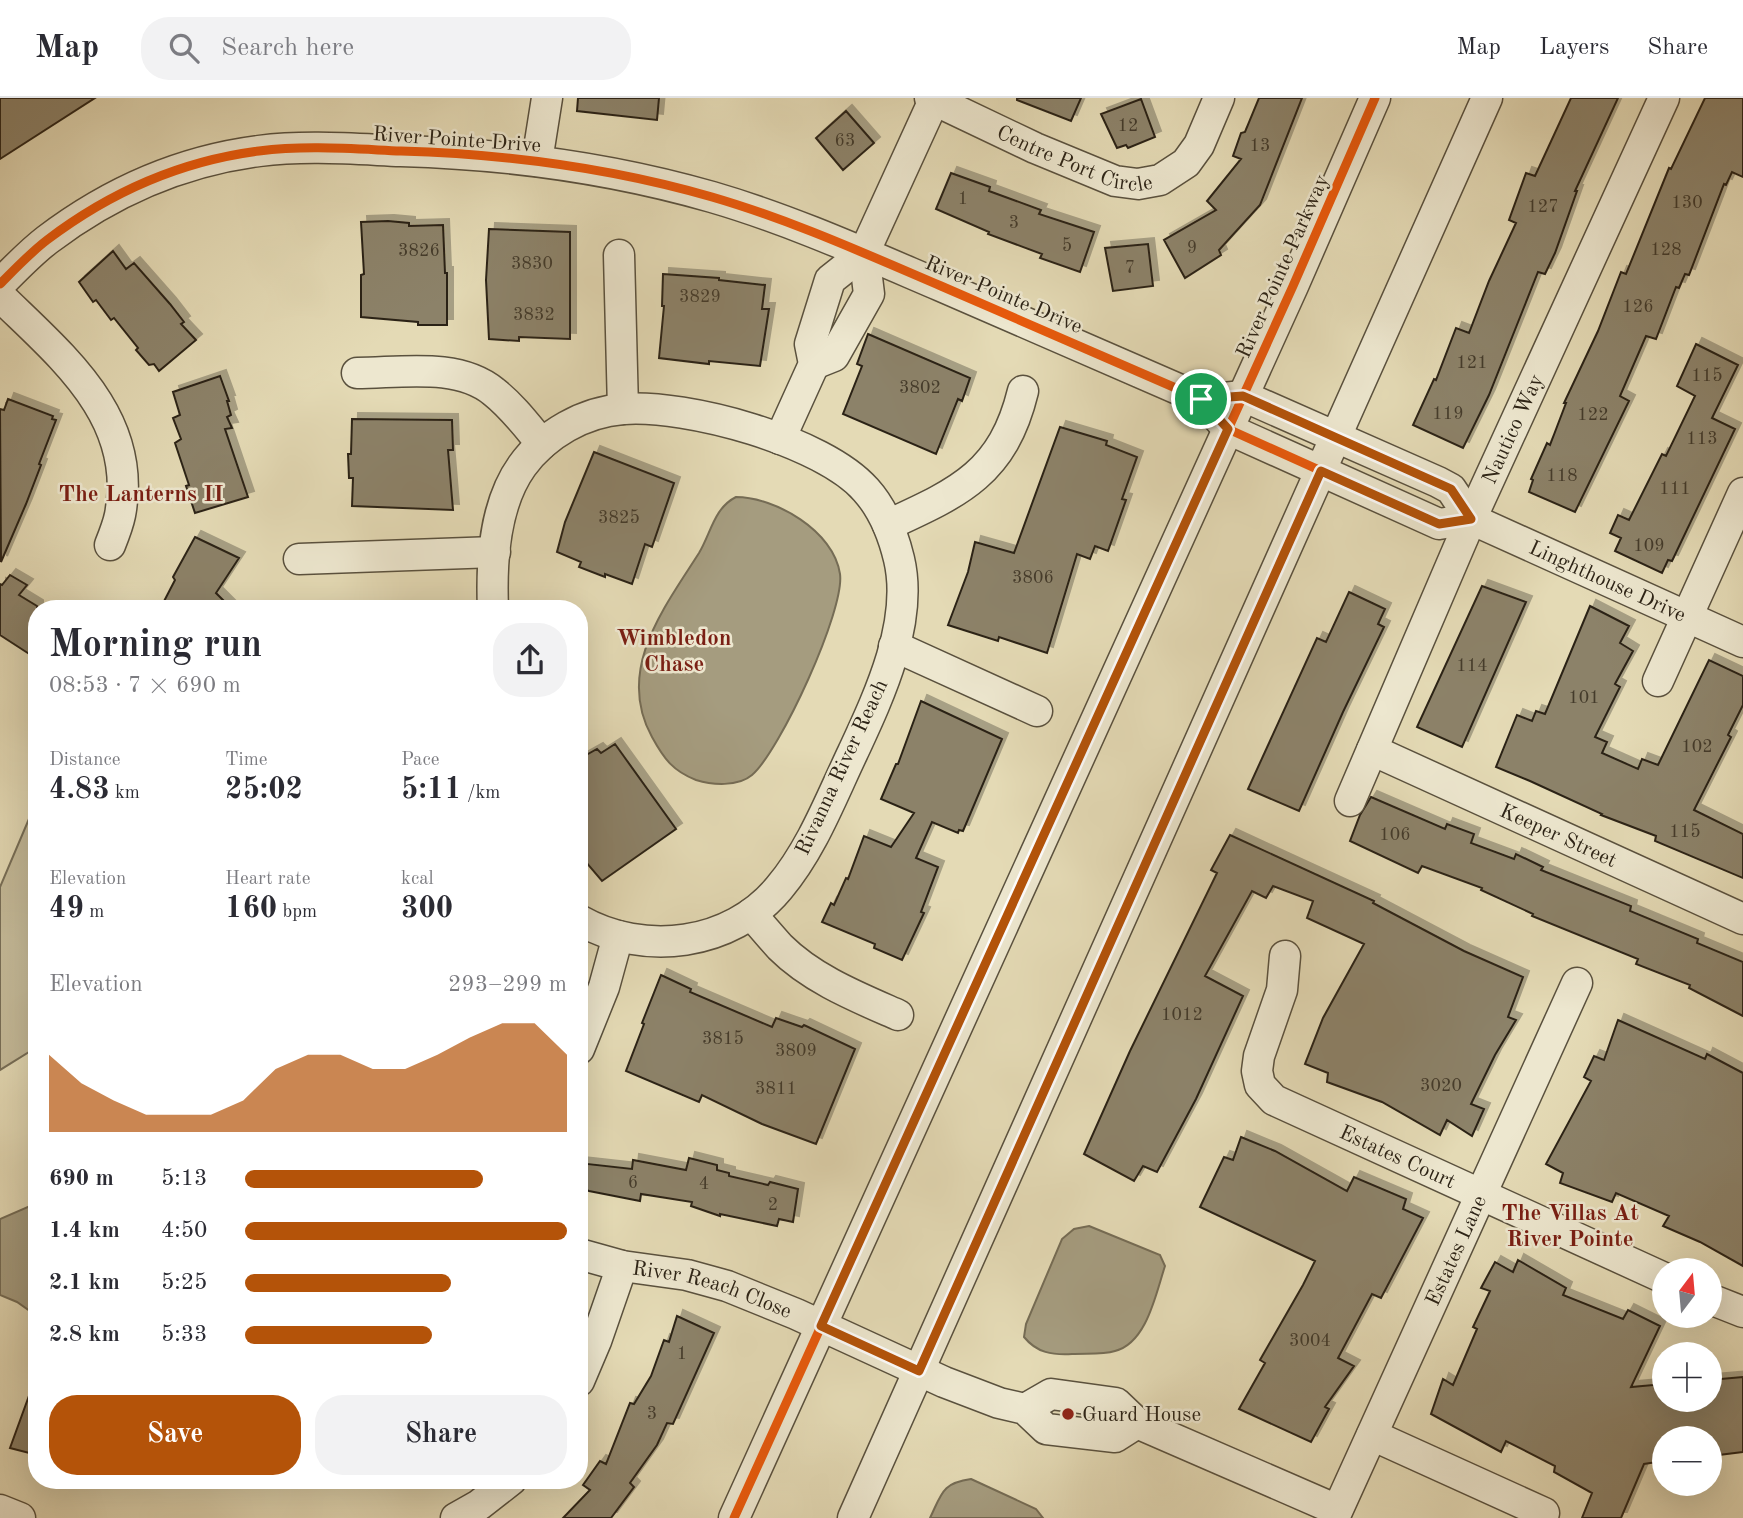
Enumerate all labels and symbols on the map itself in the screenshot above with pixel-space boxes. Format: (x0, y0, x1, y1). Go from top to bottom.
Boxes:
house number: 12 (1118, 117, 1138, 135)
street label: Centre Port Circle (993, 122, 1154, 196)
street label: River Pointe Drive (372, 124, 542, 157)
house number: 63 (835, 132, 855, 150)
house number: 13 (1250, 137, 1270, 155)
street label: River Pointe Parkway (1233, 172, 1333, 362)
house number: 1 (958, 190, 968, 208)
house number: 130 (1671, 194, 1703, 212)
house number: 127 (1527, 198, 1559, 216)
house number: 3 (1009, 214, 1019, 232)
house number: 5 (1062, 237, 1072, 255)
house number: 9 (1187, 239, 1197, 257)
house number: 128 (1650, 241, 1682, 259)
house number: 3826 (398, 242, 440, 260)
street label: River Pointe Drive (922, 253, 1085, 338)
house number: 3830 (511, 255, 553, 273)
house number: 7 (1125, 259, 1135, 277)
house number: 3829 (679, 288, 721, 306)
house number: 126 (1622, 298, 1654, 316)
house number: 3832 (513, 306, 555, 324)
house number: 121 (1456, 354, 1488, 372)
house number: 115 (1691, 367, 1723, 385)
pin (1171, 369, 1231, 429)
street label: Nautico Way (1480, 371, 1548, 488)
house number: 3802 (899, 379, 941, 397)
house number: 119 (1432, 405, 1464, 423)
house number: 122 (1577, 406, 1609, 424)
house number: 113 (1686, 430, 1718, 448)
house number: 118 (1546, 467, 1578, 485)
house number: 111 (1659, 480, 1691, 498)
district label: The Lanterns II (58, 483, 224, 506)
house number: 3825 (598, 509, 640, 527)
house number: 109 (1633, 537, 1665, 555)
street label: Linghthouse Drive (1525, 538, 1689, 627)
house number: 3806 (1012, 569, 1054, 587)
district label: Wimbledon Chase (616, 627, 732, 676)
house number: 114 (1456, 657, 1488, 675)
street label: Rivanna River Reach (792, 677, 892, 859)
house number: 101 (1568, 689, 1600, 707)
house number: 102 (1681, 738, 1713, 756)
street label: Keeper Street (1496, 801, 1620, 872)
house number: 115 (1669, 823, 1701, 841)
house number: 106 (1379, 826, 1411, 844)
house number: 1012 (1161, 1006, 1203, 1024)
house number: 3815 (702, 1030, 744, 1048)
house number: 3809 (775, 1042, 817, 1060)
house number: 3020 (1420, 1077, 1462, 1095)
house number: 3811 (755, 1080, 797, 1098)
street label: Estates Court (1336, 1122, 1458, 1193)
house number: 6 (628, 1174, 638, 1192)
house number: 4 (699, 1175, 709, 1193)
street label: Estates Lane (1423, 1192, 1491, 1309)
house number: 2 (768, 1196, 778, 1214)
district label: The Villas At River Pointe (1501, 1202, 1639, 1251)
north arrow (1652, 1258, 1722, 1328)
street label: River Reach Close (631, 1259, 794, 1323)
house number: 3004 (1289, 1332, 1331, 1350)
house number: 1 (677, 1345, 687, 1363)
house number: 3 (647, 1405, 657, 1423)
place label: Guard House (1082, 1405, 1201, 1426)
marker: Guard House (1060, 1406, 1076, 1422)

